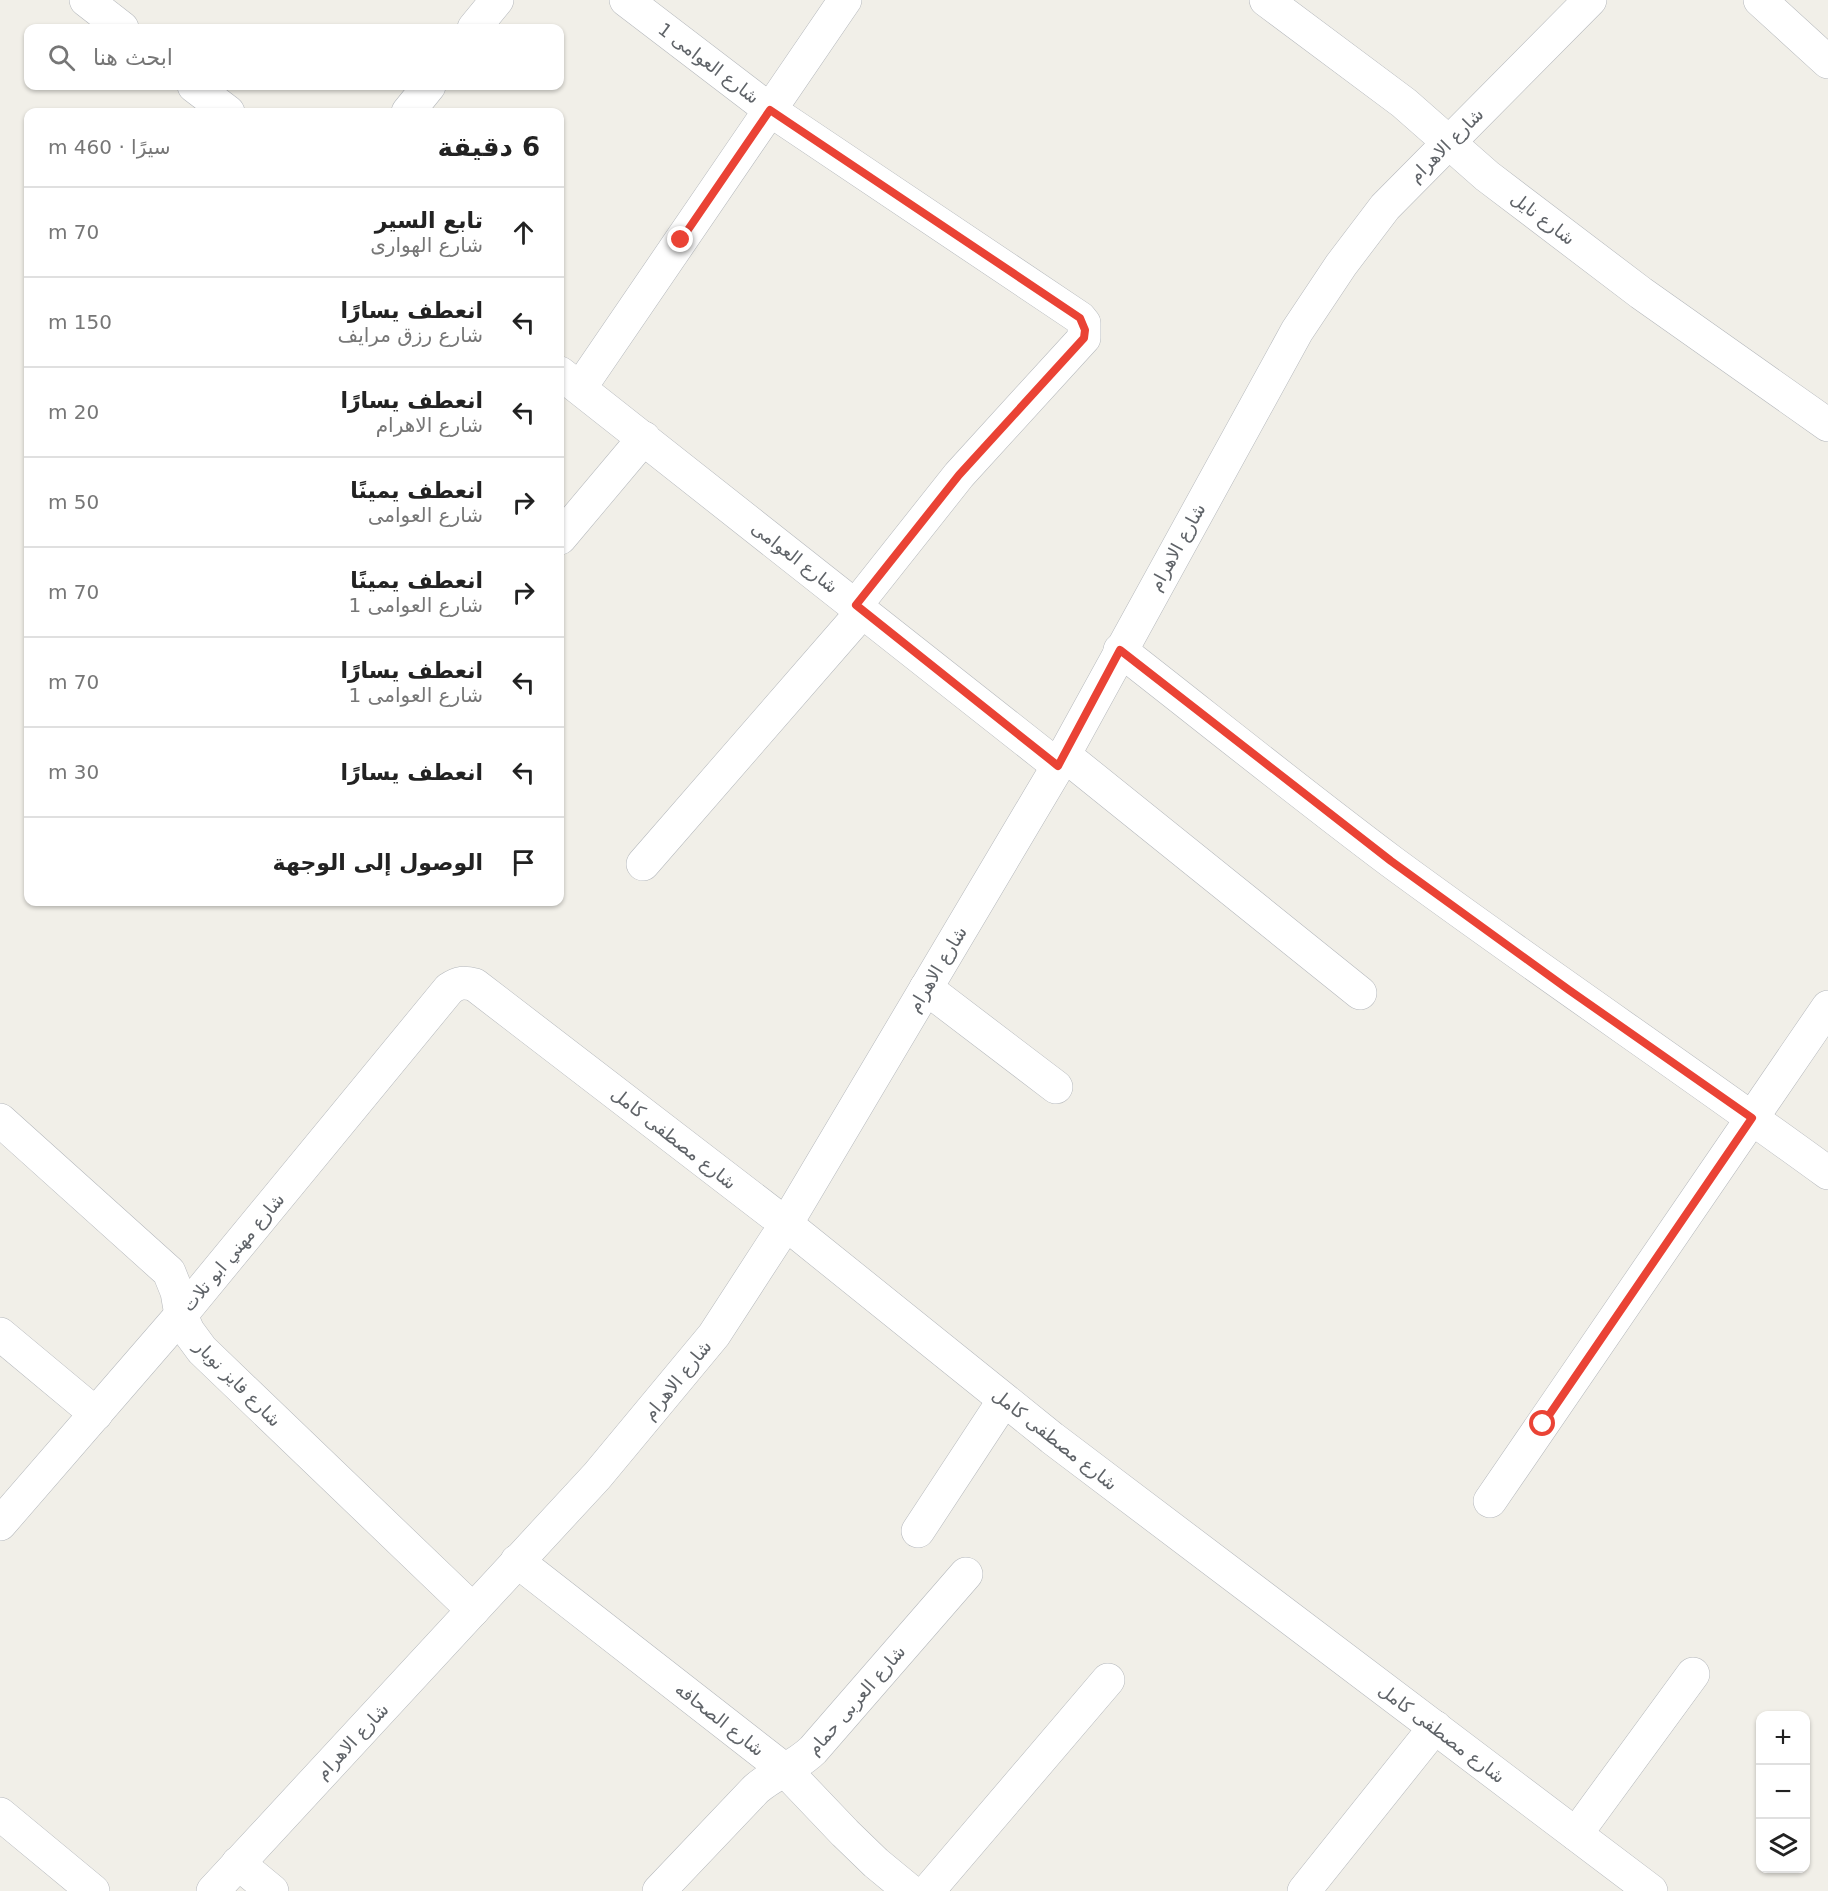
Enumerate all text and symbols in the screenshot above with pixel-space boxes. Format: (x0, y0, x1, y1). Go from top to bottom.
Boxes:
street label: شارع العوامى 1 (654, 18, 764, 109)
search box (24, 24, 564, 90)
icon: search (45, 41, 78, 74)
text: ابحث هنا (93, 45, 173, 70)
street label: شارع الاهرام (1404, 103, 1488, 187)
text: 6 دقيقة (437, 132, 540, 162)
text: سيرًا · 460 m (48, 135, 171, 159)
street label: شارع نايل (1506, 187, 1579, 250)
text: تابع السير (375, 208, 483, 233)
icon: ahead (507, 216, 540, 249)
text: 70 m (48, 220, 99, 244)
route end (667, 226, 693, 252)
text: شارع الهوارى (370, 233, 483, 257)
text: انعطف يسارًا (340, 298, 483, 323)
icon: left (507, 306, 540, 339)
text: 150 m (48, 310, 112, 334)
text: شارع رزق مرايف (337, 323, 483, 347)
text: انعطف يسارًا (340, 388, 483, 413)
icon: left (507, 396, 540, 429)
text: 20 m (48, 400, 99, 424)
text: شارع الاهرام (376, 413, 483, 437)
text: انعطف يمينًا (350, 478, 483, 503)
icon: right (507, 486, 540, 519)
text: 50 m (48, 490, 99, 514)
street label: شارع الاهرام (1144, 500, 1210, 595)
text: شارع العوامى (368, 503, 483, 527)
street label: شارع العوامى (747, 517, 842, 598)
text: انعطف يمينًا (350, 568, 483, 593)
icon: right (507, 576, 540, 609)
text: 70 m (48, 580, 99, 604)
text: شارع العوامى 1 (349, 593, 483, 617)
text: انعطف يسارًا (340, 658, 483, 683)
icon: left (507, 666, 540, 699)
text: 70 m (48, 670, 99, 694)
text: شارع العوامى 1 (349, 683, 483, 707)
icon: left (507, 756, 540, 789)
text: 30 m (48, 760, 99, 784)
text: انعطف يسارًا (340, 760, 483, 785)
icon: arrive (507, 846, 540, 879)
text: الوصول إلى الوجهة (273, 850, 483, 875)
street label: شارع الاهرام (903, 922, 972, 1016)
street label: شارع مصطفى كامل (607, 1083, 741, 1194)
street label: شارع مهني ابو تلات (178, 1189, 289, 1316)
street label: شارع فايز نوبار (189, 1335, 286, 1431)
street label: شارع الاهرام (638, 1336, 716, 1425)
street label: شارع مصطفى كامل (988, 1384, 1122, 1495)
route start (1529, 1410, 1555, 1436)
street label: شارع العربى حمام (803, 1641, 910, 1760)
street label: شارع الصحافه (671, 1678, 769, 1761)
street label: شارع مصطفى كامل (1374, 1679, 1509, 1788)
street label: شارع الاهرام (311, 1699, 393, 1784)
map controls (1756, 1711, 1810, 1873)
button: + (1756, 1711, 1810, 1765)
button: − (1756, 1765, 1810, 1819)
button: layers (1756, 1819, 1810, 1873)

